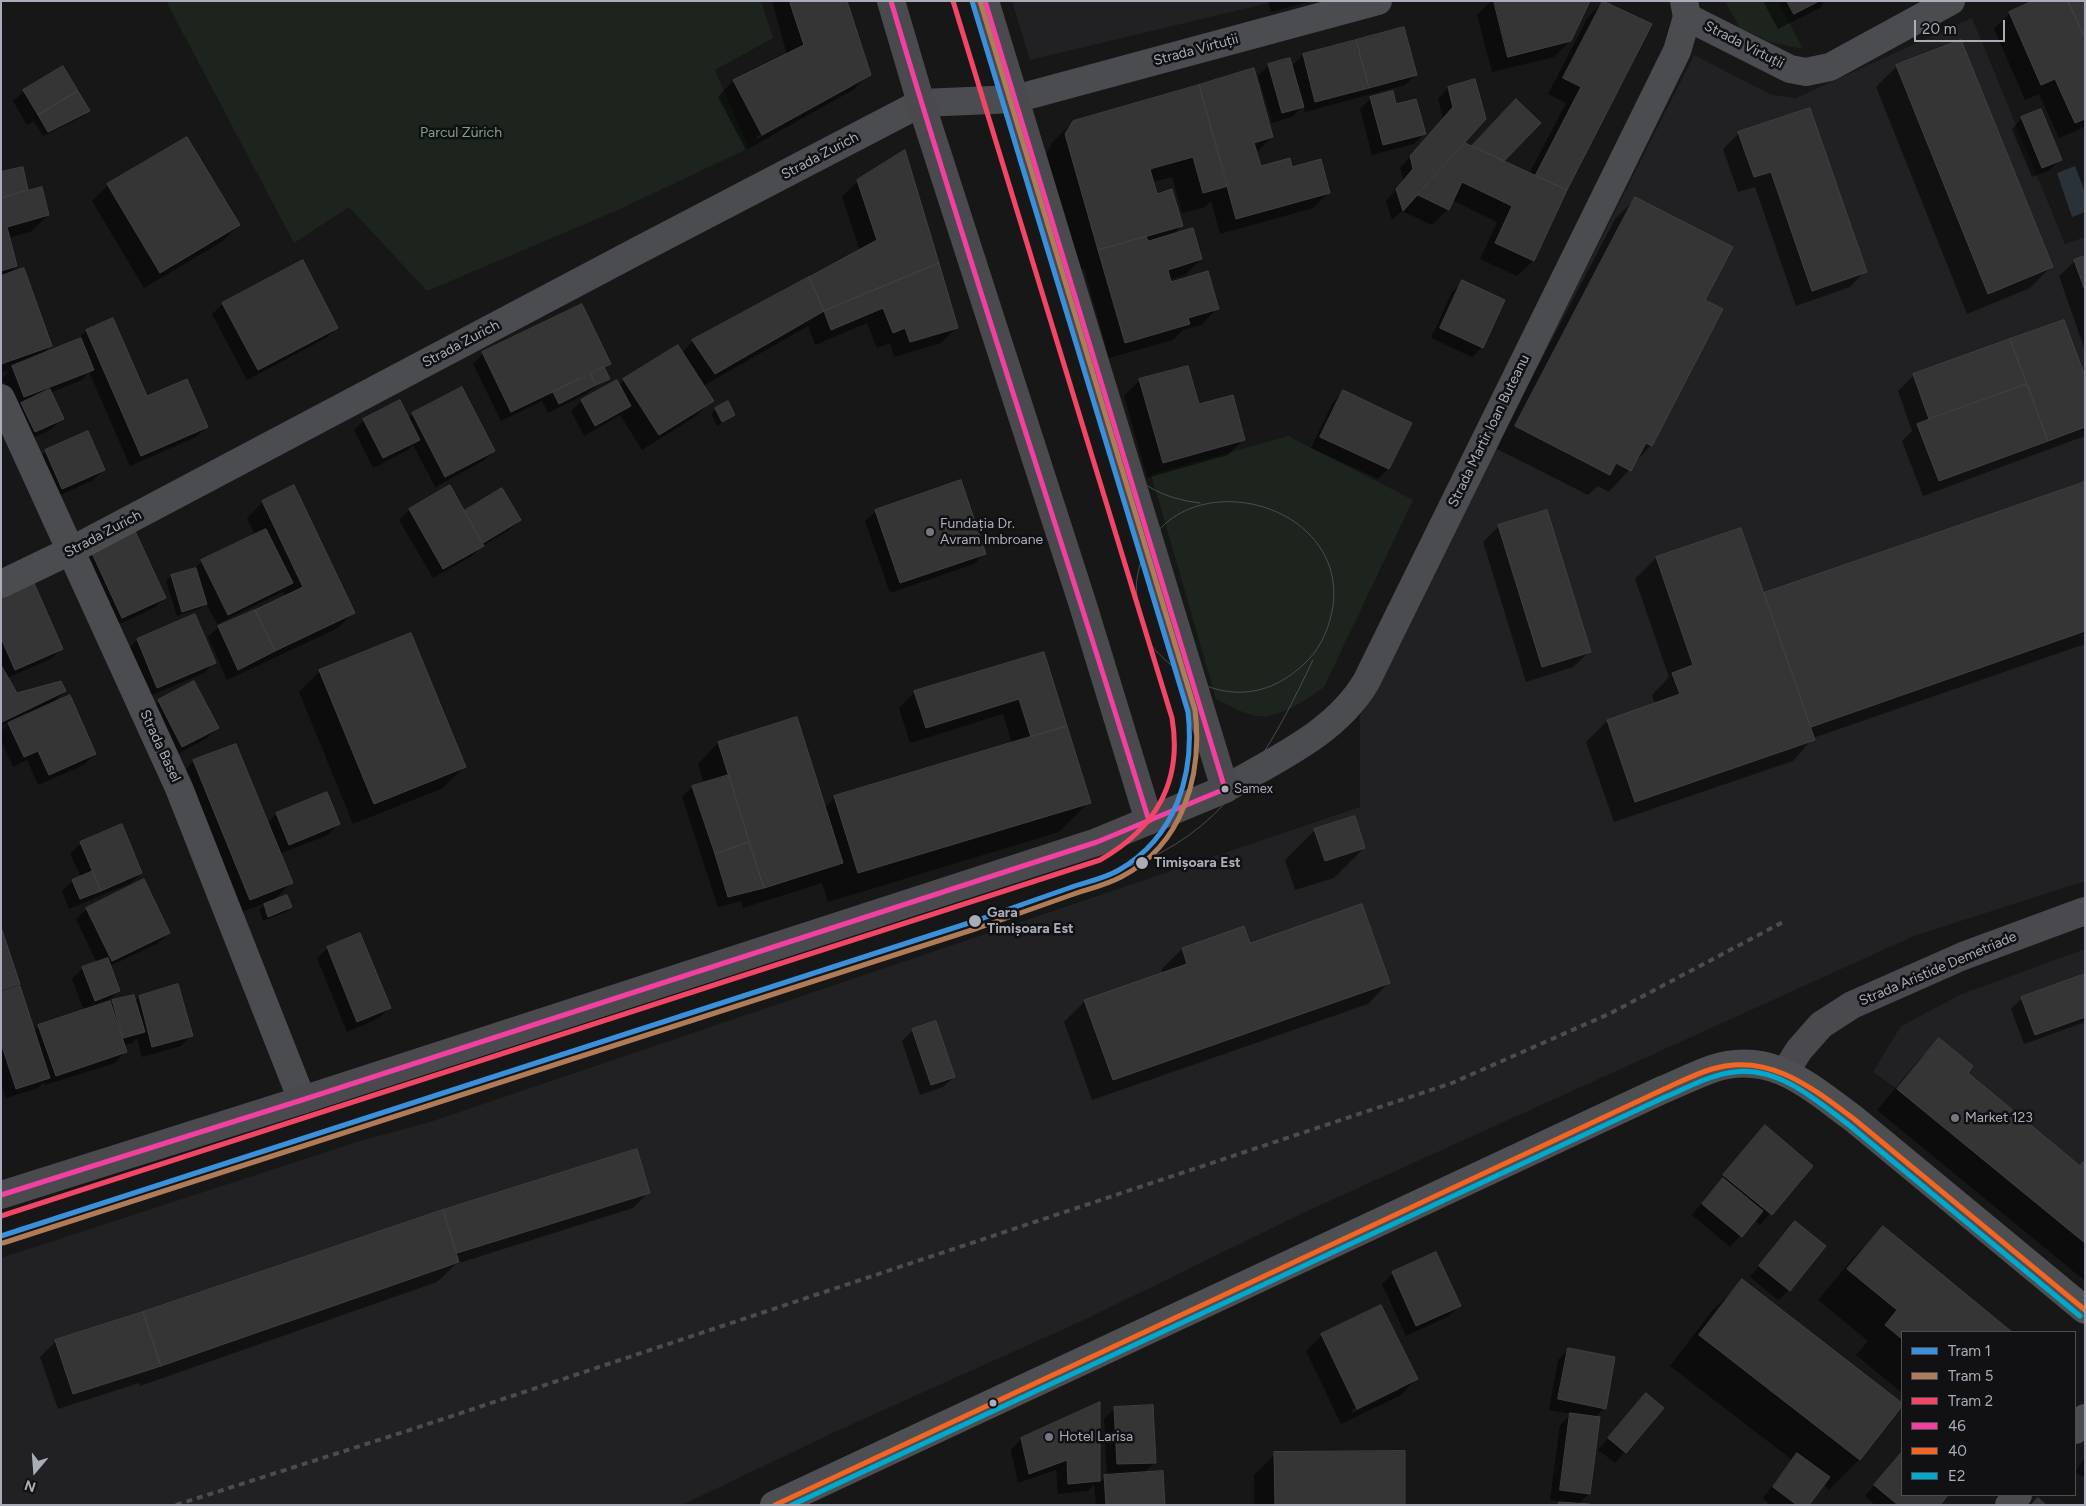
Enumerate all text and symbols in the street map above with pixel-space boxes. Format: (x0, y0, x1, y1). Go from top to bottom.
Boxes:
scale bar (1916, 10, 2007, 42)
street label: Strada Virtuții (1701, 18, 1787, 72)
text: 20 m (1922, 20, 1956, 38)
street label: Strada Virtuții (1152, 31, 1240, 69)
park label: Parcul Zürich (420, 125, 502, 141)
street label: Strada Zurich (779, 129, 861, 183)
street label: Strada Zurich (420, 317, 502, 371)
street label: Strada Martir Ioan Buteanu (1445, 352, 1533, 510)
street label: Strada Zurich (62, 507, 144, 561)
place label: Fundația Dr. Avram Imbroane (940, 516, 1043, 548)
marker: Fundația Dr. Avram Imbroane (924, 526, 936, 538)
street label: Strada Basel (136, 707, 184, 785)
place label: Samex (1234, 781, 1273, 797)
marker: Samex (1220, 784, 1230, 794)
marker: Timișoara Est (1134, 855, 1150, 871)
place label: Timișoara Est (1154, 855, 1241, 871)
place label: Gara Timișoara Est (987, 905, 1074, 938)
marker: Gara Timișoara Est (967, 913, 983, 929)
street label: Strada Aristide Demetriade (1857, 928, 2019, 1010)
place label: Market 123 (1965, 1110, 2033, 1126)
marker: Market 123 (1949, 1112, 1961, 1124)
legend (1901, 1331, 2076, 1496)
text: Tram 1 (1948, 1342, 1991, 1360)
text: Tram 5 (1948, 1367, 1993, 1385)
text: Tram 2 (1948, 1392, 1993, 1410)
unlabelled marker (988, 1398, 998, 1408)
text: 46 (1948, 1417, 1966, 1435)
place label: Hotel Larisa (1059, 1429, 1133, 1445)
marker: Hotel Larisa (1043, 1431, 1055, 1443)
text: 40 (1948, 1442, 1967, 1460)
north arrow (10, 1446, 60, 1496)
text: E2 (1948, 1467, 1965, 1485)
text: N (22, 1476, 38, 1496)

